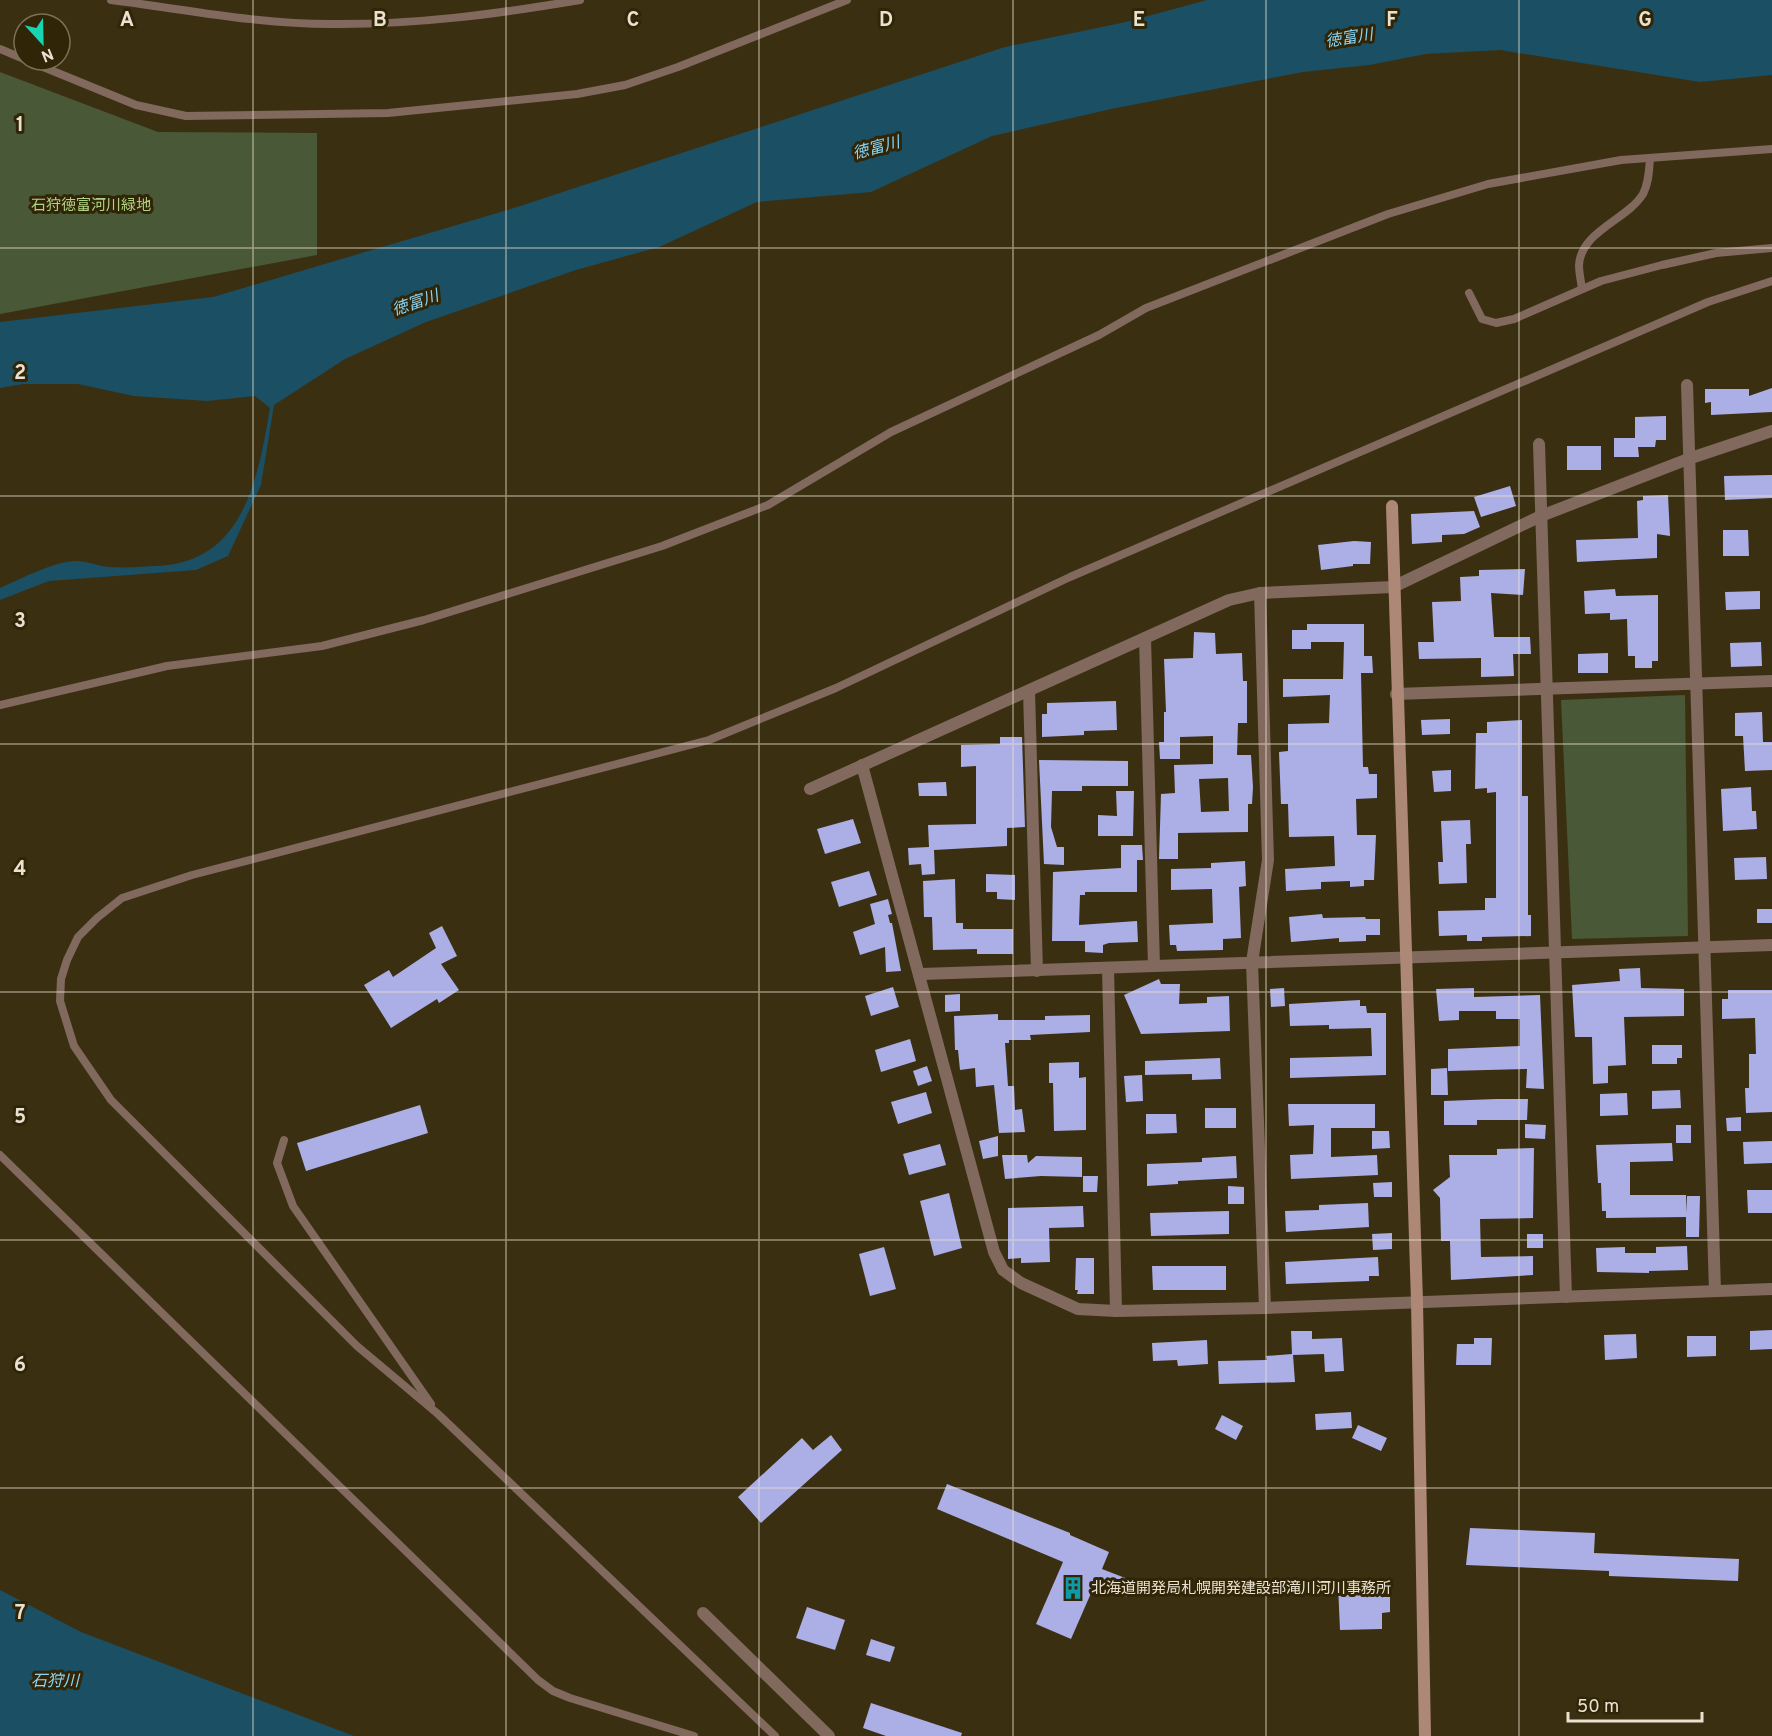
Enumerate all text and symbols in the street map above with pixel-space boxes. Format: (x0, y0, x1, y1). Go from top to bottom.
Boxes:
text: A (120, 8, 134, 34)
text: B (373, 8, 387, 34)
text: C (627, 8, 639, 34)
text: D (879, 8, 893, 34)
text: E (1133, 8, 1145, 34)
text: F (1386, 8, 1398, 34)
text: G (1638, 8, 1652, 34)
north arrow (12, 12, 72, 72)
water label: 徳富川 (1324, 25, 1377, 53)
text: N (38, 43, 56, 65)
text: 1 (16, 113, 24, 139)
water label: 徳富川 (851, 133, 904, 165)
park label: 石狩徳富河川緑地 (31, 197, 151, 216)
water label: 徳富川 (390, 286, 443, 321)
text: 2 (14, 361, 26, 387)
text: 3 (14, 609, 26, 635)
text: 4 (14, 857, 26, 883)
text: 5 (14, 1105, 26, 1131)
text: 6 (14, 1353, 26, 1379)
building icon: 北海道開発局札幌開発建設部滝川河川事務所 (1060, 1575, 1086, 1601)
place label: 北海道開発局札幌開発建設部滝川河川事務所 (1091, 1579, 1391, 1599)
text: 7 (15, 1601, 25, 1627)
water label: 石狩川 (31, 1672, 81, 1692)
scale bar (1568, 1685, 1702, 1723)
text: 50 m (1577, 1696, 1619, 1719)

